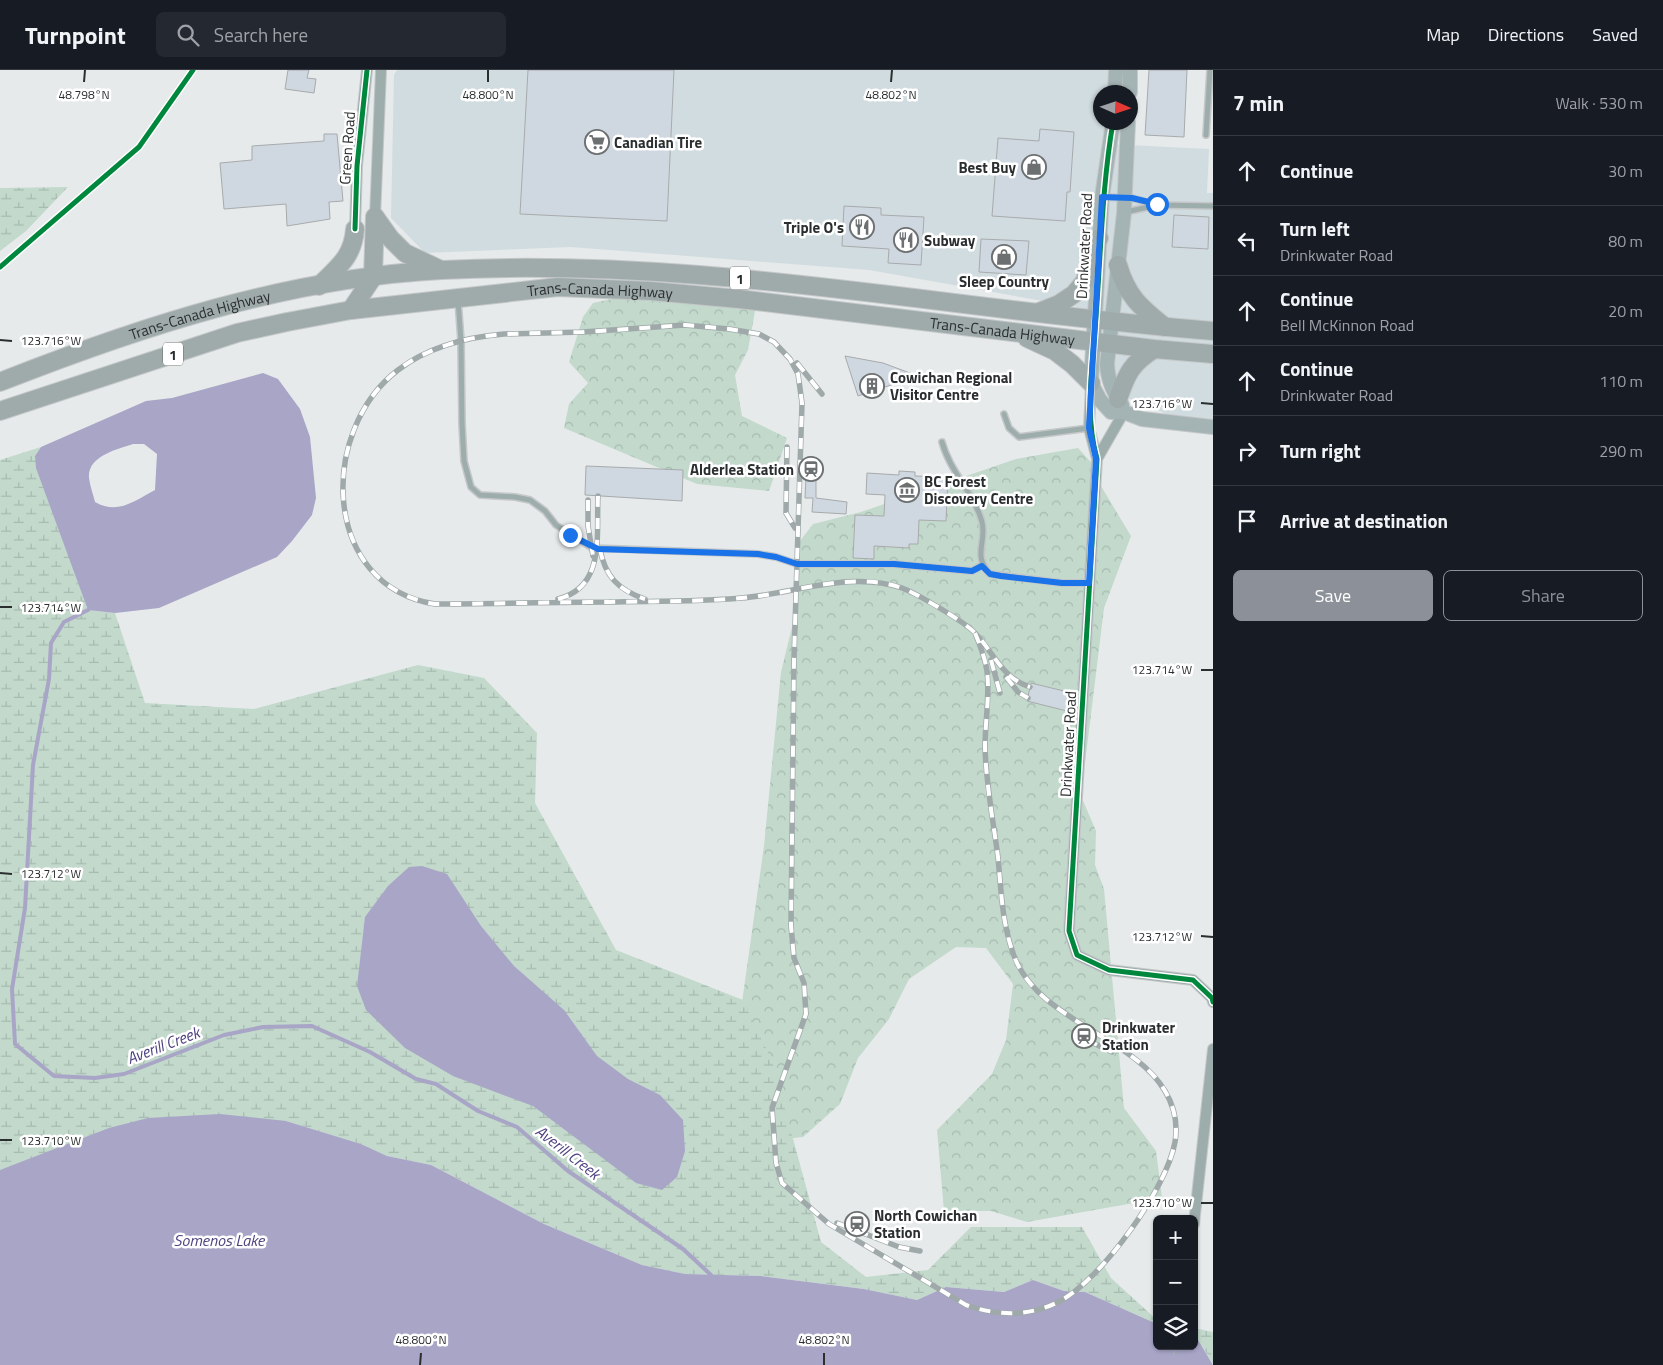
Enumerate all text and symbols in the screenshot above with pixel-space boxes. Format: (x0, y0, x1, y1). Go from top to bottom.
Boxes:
search box (156, 12, 506, 57)
text: Turnpoint (25, 17, 126, 53)
text: Search here (214, 20, 308, 49)
icon: search (174, 21, 202, 49)
text: Map (1426, 21, 1460, 48)
text: Directions (1488, 21, 1564, 48)
text: Saved (1592, 21, 1638, 48)
text: 48.798°N (58, 85, 110, 104)
text: 48.800°N (462, 85, 514, 104)
text: 48.802°N (865, 85, 917, 104)
north arrow (1093, 85, 1138, 130)
text: 7 min (1233, 87, 1284, 119)
text: Walk · 530 m (1555, 91, 1643, 115)
street label: Green Road (333, 111, 361, 185)
supermarket icon: Canadian Tire (584, 129, 610, 155)
place label: Canadian Tire (614, 131, 702, 154)
shop icon: Best Buy (1021, 154, 1047, 180)
place label: Best Buy (958, 156, 1016, 179)
text: Continue (1280, 156, 1353, 185)
icon: ahead (1233, 157, 1261, 185)
text: 30 m (1608, 159, 1643, 183)
street label: Drinkwater Road (1070, 192, 1098, 300)
route start (1146, 193, 1169, 216)
restaurant icon: Triple O's (849, 214, 875, 240)
text: Turn left (1280, 214, 1350, 243)
place label: Triple O's (784, 216, 844, 239)
restaurant icon: Subway (893, 227, 919, 253)
icon: left (1233, 227, 1261, 255)
place label: Subway (924, 229, 976, 252)
text: 80 m (1608, 229, 1643, 253)
text: Drinkwater Road (1280, 243, 1393, 267)
shop icon: Sleep Country (991, 244, 1017, 270)
road number: 1 (730, 267, 750, 290)
place label: Sleep Country (959, 270, 1050, 293)
street label: Trans-Canada Highway (526, 275, 674, 304)
street label: Trans-Canada Highway (126, 284, 273, 345)
text: Continue (1280, 284, 1353, 313)
icon: ahead (1233, 297, 1261, 325)
text: 20 m (1608, 299, 1643, 323)
street label: Trans-Canada Highway (929, 311, 1076, 351)
text: Bell McKinnon Road (1280, 313, 1414, 337)
text: 123.716°W (21, 331, 81, 350)
road number: 1 (163, 342, 183, 366)
text: Continue (1280, 354, 1353, 383)
place label: Cowichan Regional Visitor Centre (890, 366, 1012, 406)
icon: ahead (1233, 367, 1261, 395)
text: 110 m (1599, 369, 1643, 393)
building icon: Cowichan Regional Visitor Centre (859, 373, 885, 399)
text: Drinkwater Road (1280, 383, 1393, 407)
text: 123.716°W (1132, 394, 1192, 413)
text: Turn right (1280, 436, 1361, 465)
icon: right (1233, 437, 1261, 465)
text: 290 m (1599, 439, 1643, 463)
station icon: Alderlea Station (798, 456, 824, 482)
place label: Alderlea Station (690, 458, 794, 481)
place label: BC Forest Discovery Centre (924, 470, 1033, 510)
museum icon: BC Forest Discovery Centre (894, 477, 920, 503)
text: Arrive at destination (1280, 506, 1448, 535)
icon: arrive (1233, 507, 1261, 535)
route end (559, 524, 582, 547)
button: Save (1233, 570, 1433, 621)
button: Share (1443, 570, 1643, 621)
text: 123.714°W (21, 598, 81, 617)
text: 123.714°W (1132, 660, 1192, 679)
street label: Drinkwater Road (1054, 690, 1082, 798)
text: 123.712°W (21, 864, 81, 883)
text: 123.712°W (1132, 927, 1192, 946)
place label: Drinkwater Station (1102, 1016, 1175, 1056)
water label: Averill Creek (123, 1019, 205, 1070)
station icon: Drinkwater Station (1071, 1023, 1097, 1049)
water label: Averill Creek (530, 1119, 607, 1186)
text: 123.710°W (21, 1131, 81, 1150)
text: 123.710°W (1132, 1193, 1192, 1212)
place label: North Cowichan Station (874, 1204, 977, 1244)
station icon: North Cowichan Station (844, 1211, 870, 1237)
map controls (1153, 1215, 1198, 1350)
button: + (1153, 1215, 1198, 1260)
water label: Somenos Lake (174, 1228, 266, 1252)
button: − (1153, 1260, 1198, 1305)
button: layers (1153, 1305, 1198, 1350)
text: 48.800°N (395, 1330, 447, 1349)
text: 48.802°N (798, 1330, 850, 1349)

